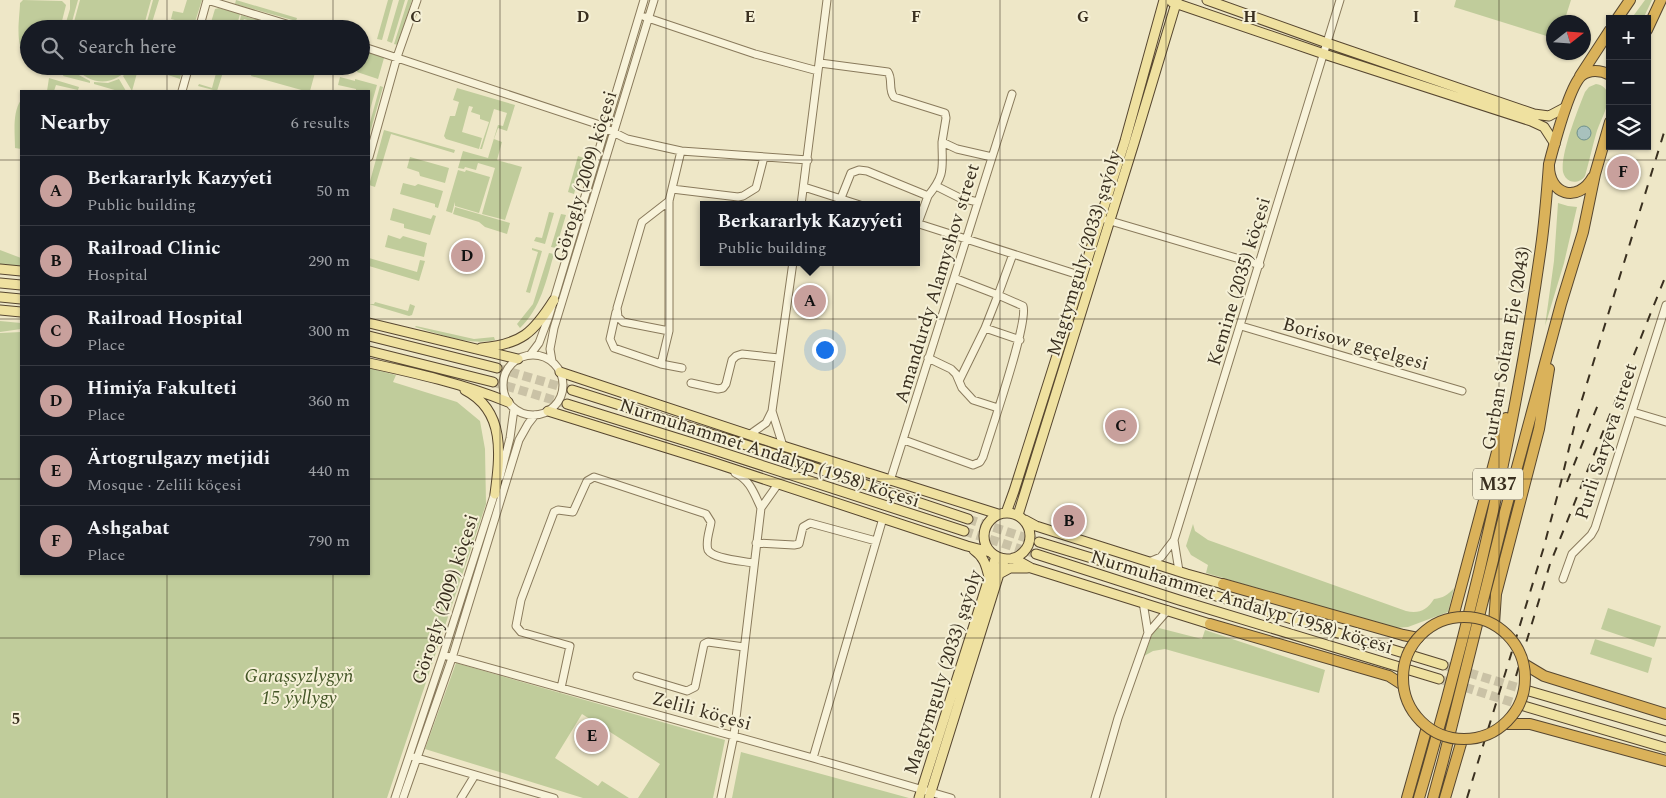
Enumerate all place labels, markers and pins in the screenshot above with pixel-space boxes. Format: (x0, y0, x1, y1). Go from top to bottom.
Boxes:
pin: F (1607, 153, 1639, 191)
pin: D (451, 237, 483, 275)
pin: A (794, 282, 826, 320)
pin: C (1105, 407, 1137, 445)
pin: B (1053, 502, 1085, 540)
pin: E (576, 717, 608, 755)

